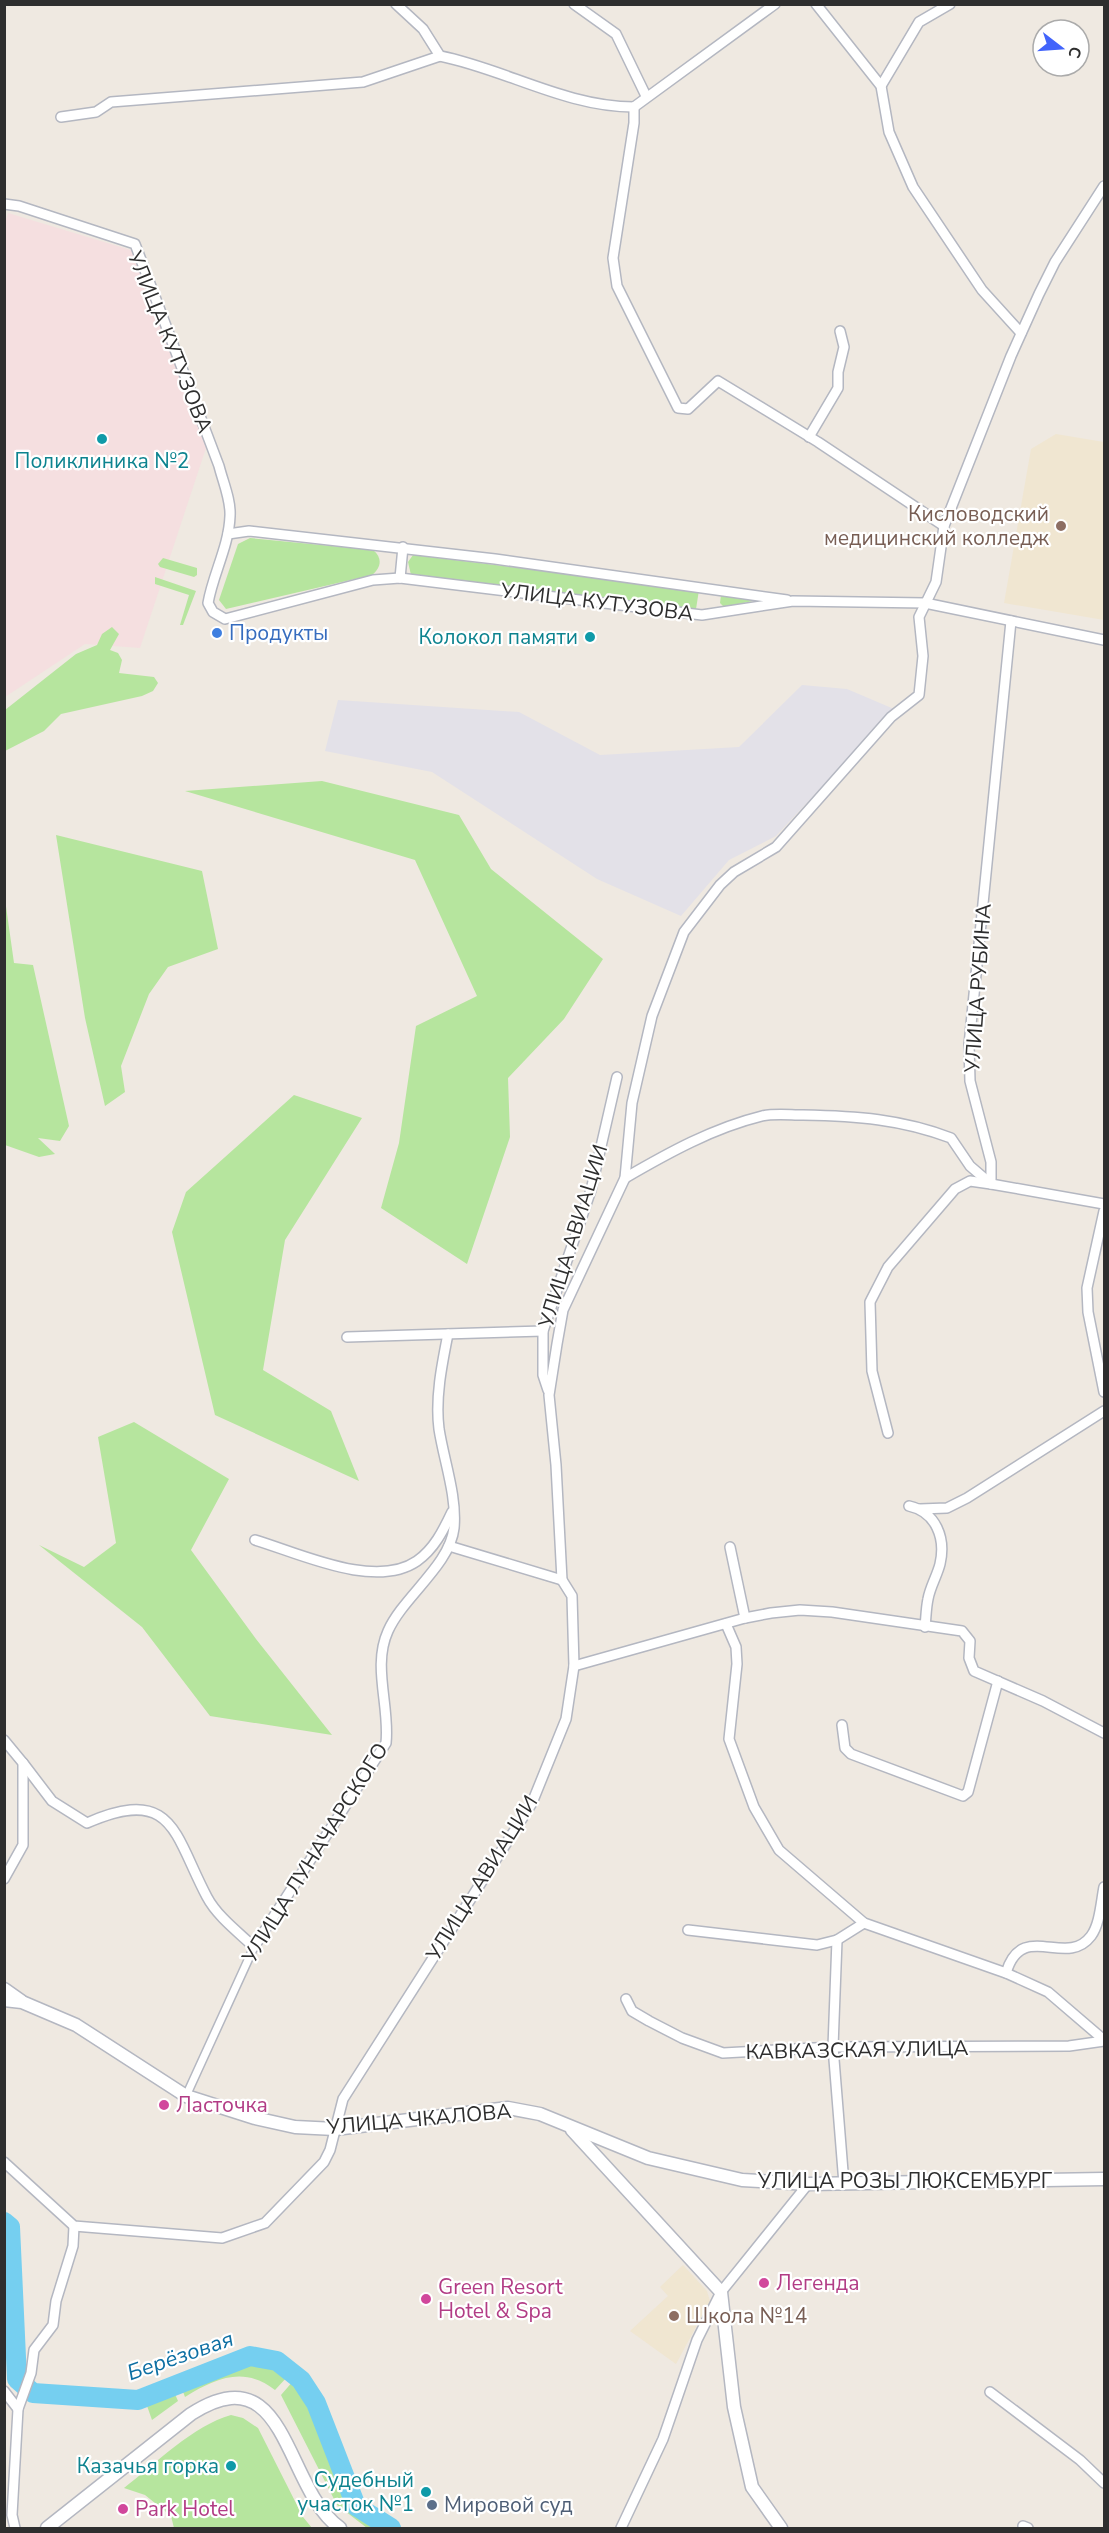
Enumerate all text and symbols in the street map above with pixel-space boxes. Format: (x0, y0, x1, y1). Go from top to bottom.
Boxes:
north arrow (1031, 18, 1091, 78)
text: С (1062, 44, 1086, 61)
street label: УЛИЦА КУТУЗОВА (120, 246, 219, 437)
marker: Поликлиника №2 (95, 432, 109, 446)
place label: Поликлиника №2 (15, 447, 189, 475)
place label: Кисловодский медицинский колледж (824, 500, 1050, 552)
marker: Кисловодский медицинский колледж (1054, 519, 1068, 533)
street label: УЛИЦА КУТУЗОВА (498, 576, 695, 628)
place label: Продукты (229, 619, 328, 647)
place label: Колокол памяти (419, 623, 578, 651)
marker: Продукты (210, 626, 224, 640)
marker: Колокол памяти (583, 630, 597, 644)
street label: УЛИЦА РУБИНА (958, 903, 998, 1074)
street label: УЛИЦА АВИАЦИИ (532, 1141, 614, 1332)
street label: УЛИЦА ЛУНАЧАРСКОГО (235, 1737, 394, 1969)
street label: УЛИЦА АВИАЦИИ (419, 1790, 544, 1967)
street label: КАВКАЗСКАЯ УЛИЦА (745, 2034, 969, 2066)
place label: Ласточка (176, 2091, 268, 2119)
street label: УЛИЦА ЧКАЛОВА (324, 2097, 513, 2141)
marker: Ласточка (157, 2098, 171, 2112)
street label: УЛИЦА РОЗЫ ЛЮКСЕМБУРГ (757, 2167, 1053, 2195)
place label: Легенда (776, 2269, 860, 2297)
place label: Green Resort Hotel & Spa (438, 2273, 563, 2325)
marker: Легенда (757, 2276, 771, 2290)
marker: Green Resort Hotel & Spa (419, 2292, 433, 2306)
place label: Школа №14 (686, 2302, 807, 2330)
marker: Школа №14 (667, 2309, 681, 2323)
water label: Берёзовая (123, 2324, 237, 2388)
place label: Казачья горка (77, 2452, 219, 2480)
marker: Казачья горка (224, 2459, 238, 2473)
place label: Судебный участок №1 (297, 2466, 414, 2518)
marker: Судебный участок №1 (419, 2485, 433, 2499)
place label: Мировой суд (444, 2491, 573, 2519)
place label: Park Hotel (135, 2495, 235, 2523)
marker: Мировой суд (425, 2498, 439, 2512)
marker: Park Hotel (116, 2502, 130, 2516)

